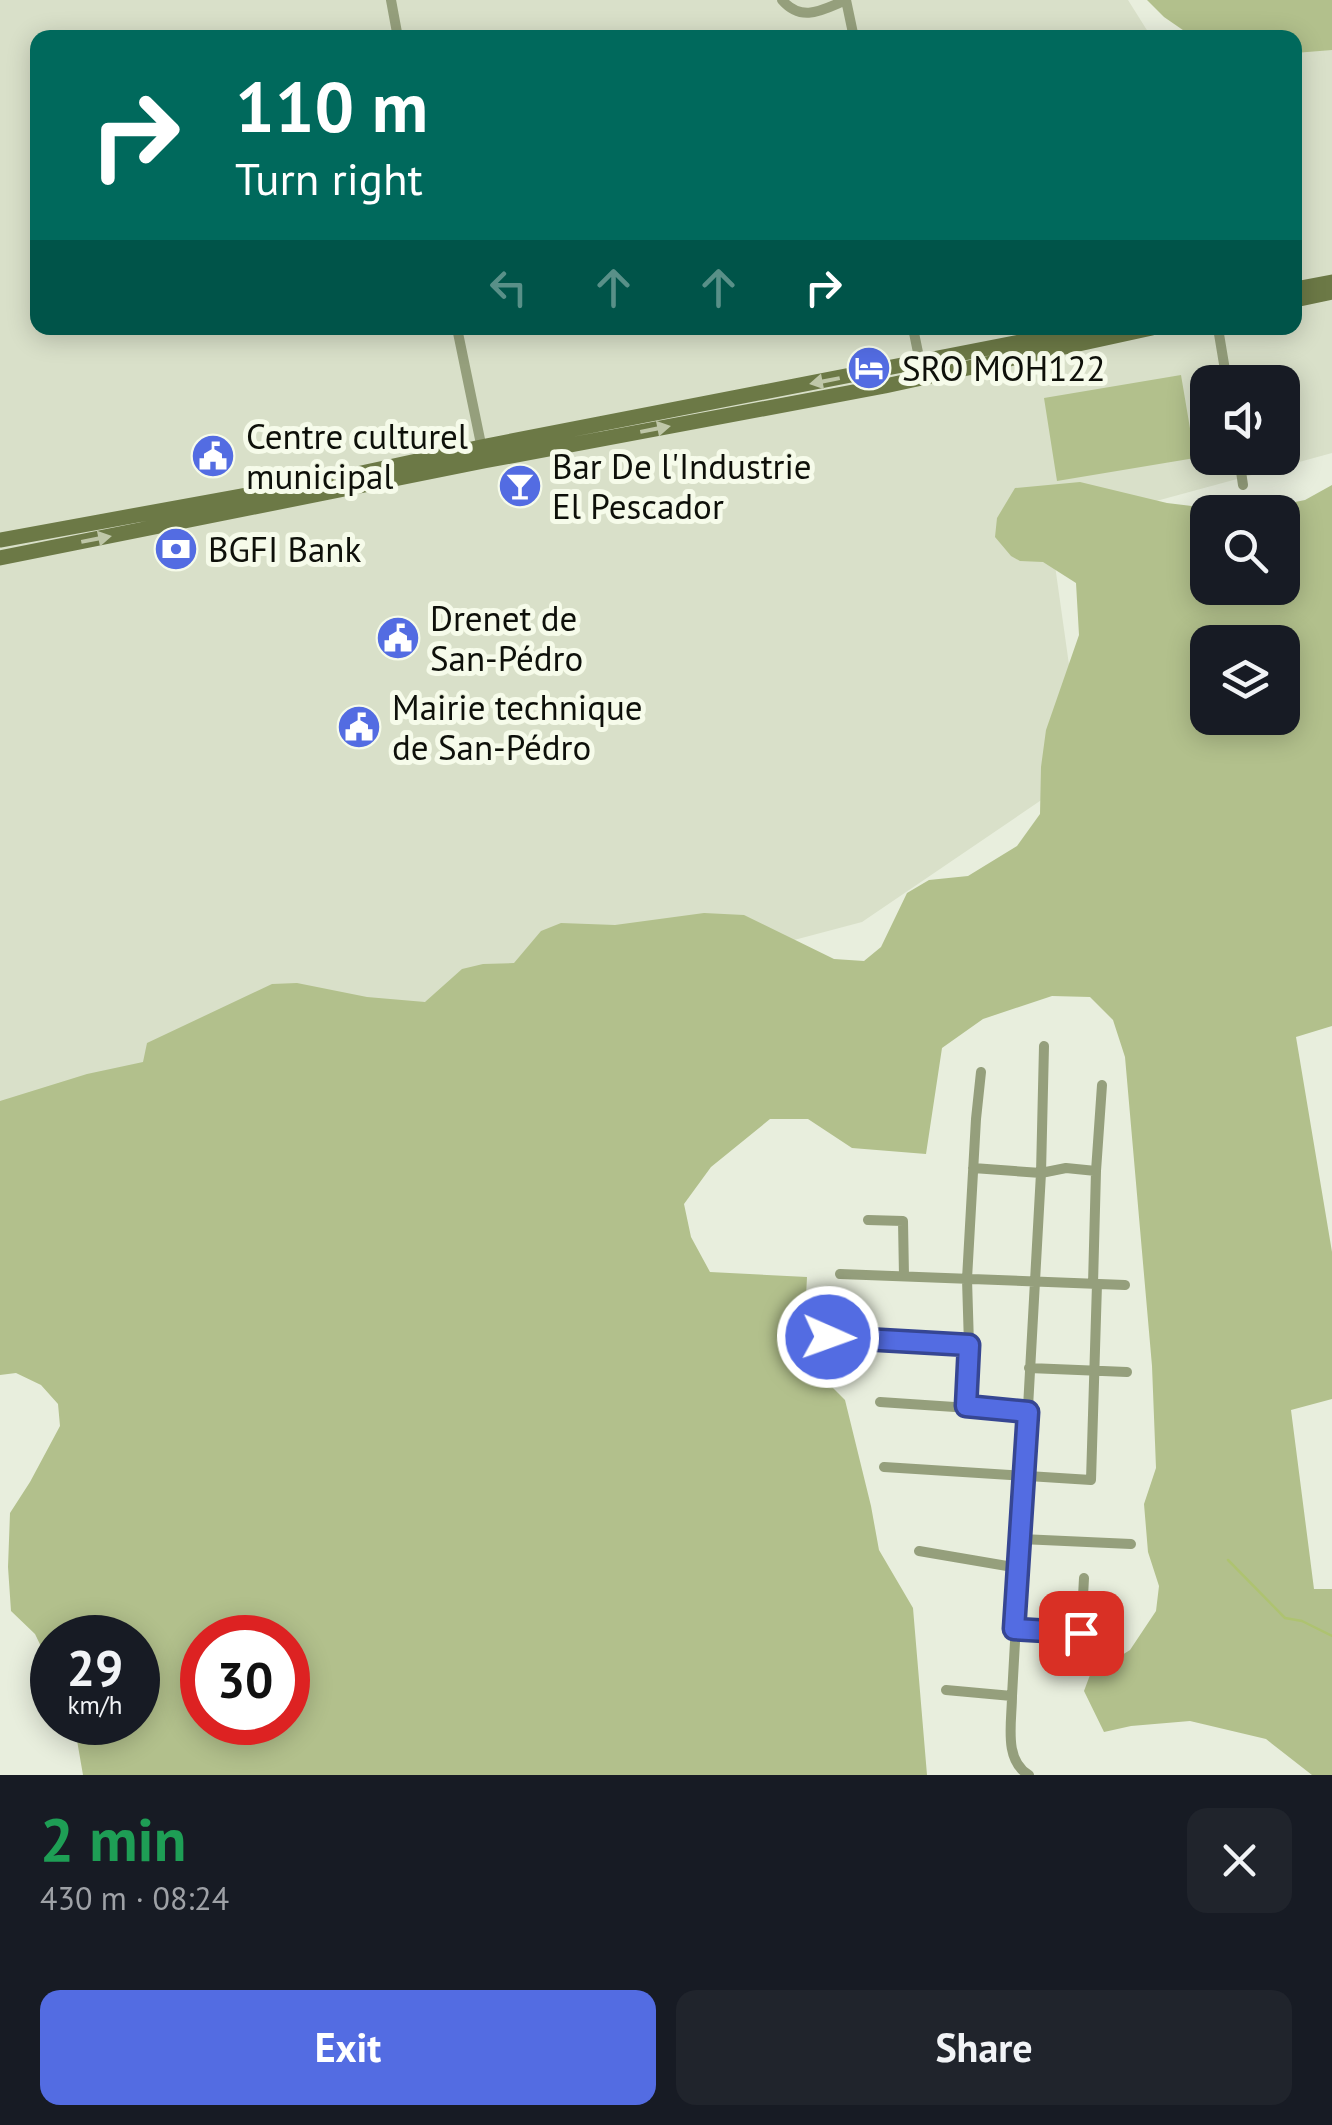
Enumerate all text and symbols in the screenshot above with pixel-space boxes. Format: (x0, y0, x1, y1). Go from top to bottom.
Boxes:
text: 110 m (235, 61, 428, 151)
icon: right (70, 70, 200, 200)
text: Turn right (235, 149, 423, 207)
icon: left (481, 260, 536, 315)
icon: ahead (586, 260, 641, 315)
icon: ahead (691, 260, 746, 315)
icon: right (796, 260, 851, 315)
hotel icon: SRO MOH122 (846, 345, 892, 391)
place label: SRO MOH122 (902, 345, 1106, 391)
map controls (1190, 365, 1300, 735)
button: sound (1190, 365, 1300, 475)
one-way arrow (809, 373, 840, 389)
place label: Centre culturel municipal (246, 413, 468, 499)
one-way arrow (640, 421, 671, 437)
public building icon: Centre culturel municipal (190, 433, 236, 479)
place label: Bar De l'Industrie El Pescador (552, 443, 812, 529)
bar icon: Bar De l'Industrie El Pescador (497, 463, 543, 509)
button: search (1190, 495, 1300, 605)
bank icon: BGFI Bank (153, 526, 199, 572)
place label: BGFI Bank (208, 526, 361, 572)
one-way arrow (81, 531, 112, 547)
place label: Drenet de San-Pédro (430, 595, 583, 681)
public building icon: Drenet de San-Pédro (375, 615, 421, 661)
button: layers (1190, 625, 1300, 735)
place label: Mairie technique de San-Pédro (392, 684, 643, 770)
public building icon: Mairie technique de San-Pédro (336, 704, 382, 750)
position arrow (776, 1285, 880, 1389)
pin (1039, 1591, 1124, 1676)
icon: arrive (1054, 1606, 1109, 1661)
speed limit sign: 30 (180, 1615, 310, 1745)
text: 29 (67, 1635, 123, 1700)
text: km/h (68, 1689, 122, 1721)
text: 2 min (40, 1800, 186, 1878)
button: close (1187, 1808, 1292, 1913)
text: 430 m · 08:24 (40, 1877, 229, 1919)
button: Exit (40, 1990, 656, 2105)
button: Share (676, 1990, 1292, 2105)

